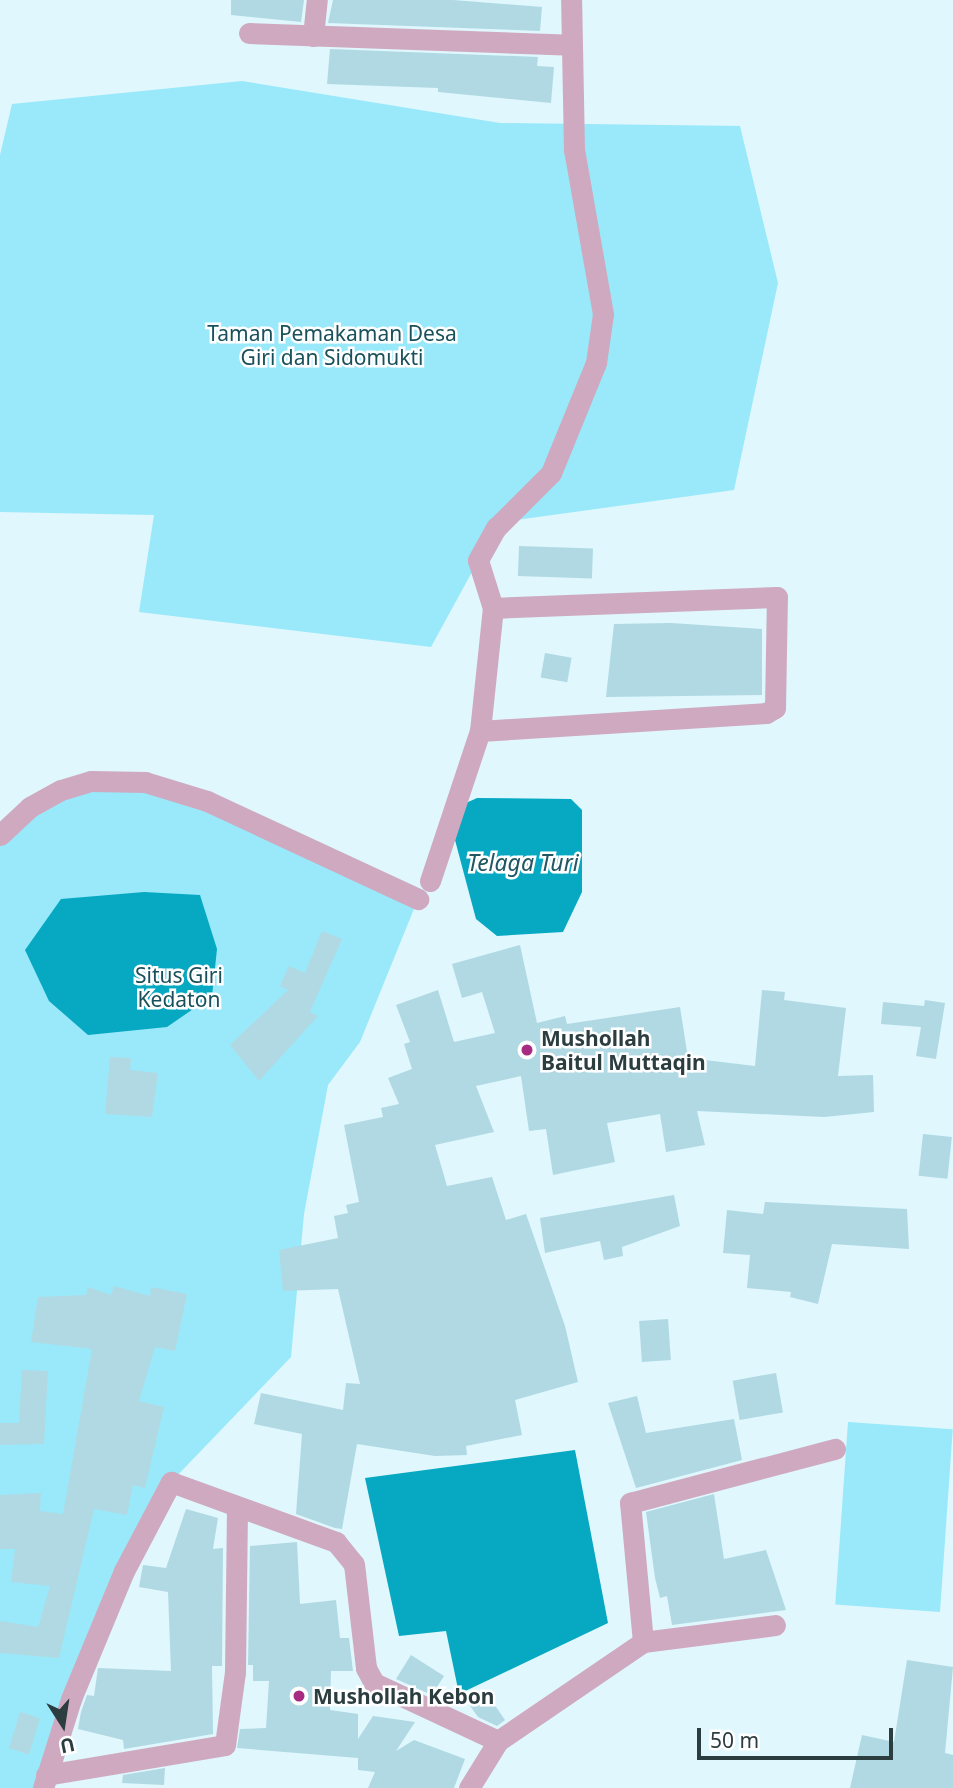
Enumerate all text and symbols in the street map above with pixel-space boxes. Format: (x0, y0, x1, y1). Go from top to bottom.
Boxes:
park label: Taman Pemakaman Desa Giri dan Sidomukti (207, 320, 457, 370)
water label: Telaga Turi (467, 848, 579, 876)
park label: Situs Giri Kedaton (135, 962, 223, 1012)
place label: Mushollah Baitul Muttaqin (541, 1025, 706, 1075)
marker: Mushollah Baitul Muttaqin (519, 1042, 535, 1058)
place label: Mushollah Kebon (313, 1683, 495, 1709)
marker: Mushollah Kebon (291, 1688, 307, 1704)
north arrow (28, 1690, 98, 1760)
scale bar (701, 1714, 897, 1758)
text: 50 m (710, 1726, 759, 1754)
text: U (58, 1731, 77, 1760)

